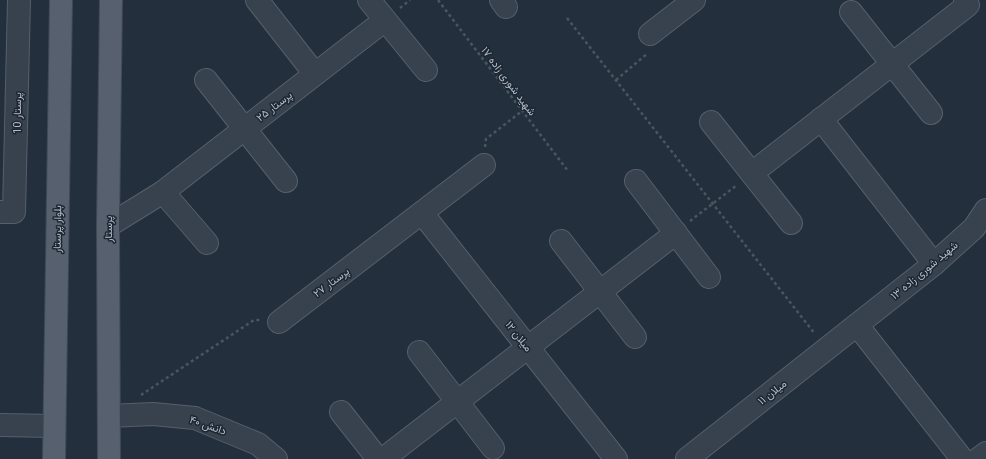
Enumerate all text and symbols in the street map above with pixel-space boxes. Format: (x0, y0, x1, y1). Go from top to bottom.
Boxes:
street label: شهید شوری زاده ۱۷ (478, 44, 539, 119)
street label: پرستار ۲۵ (254, 88, 296, 125)
street label: پرستار 10 (11, 92, 25, 134)
street label: بلوار پرستار (51, 205, 65, 254)
street label: پرستار (102, 215, 116, 243)
street label: شهید شوری زاده ۱۳ (888, 238, 961, 302)
street label: پرستار ۲۷ (311, 265, 353, 301)
street label: میلان ۱۲ (503, 318, 535, 354)
street label: میلان ۱۱ (755, 377, 789, 408)
street label: دانش ۴۰ (188, 413, 228, 438)

